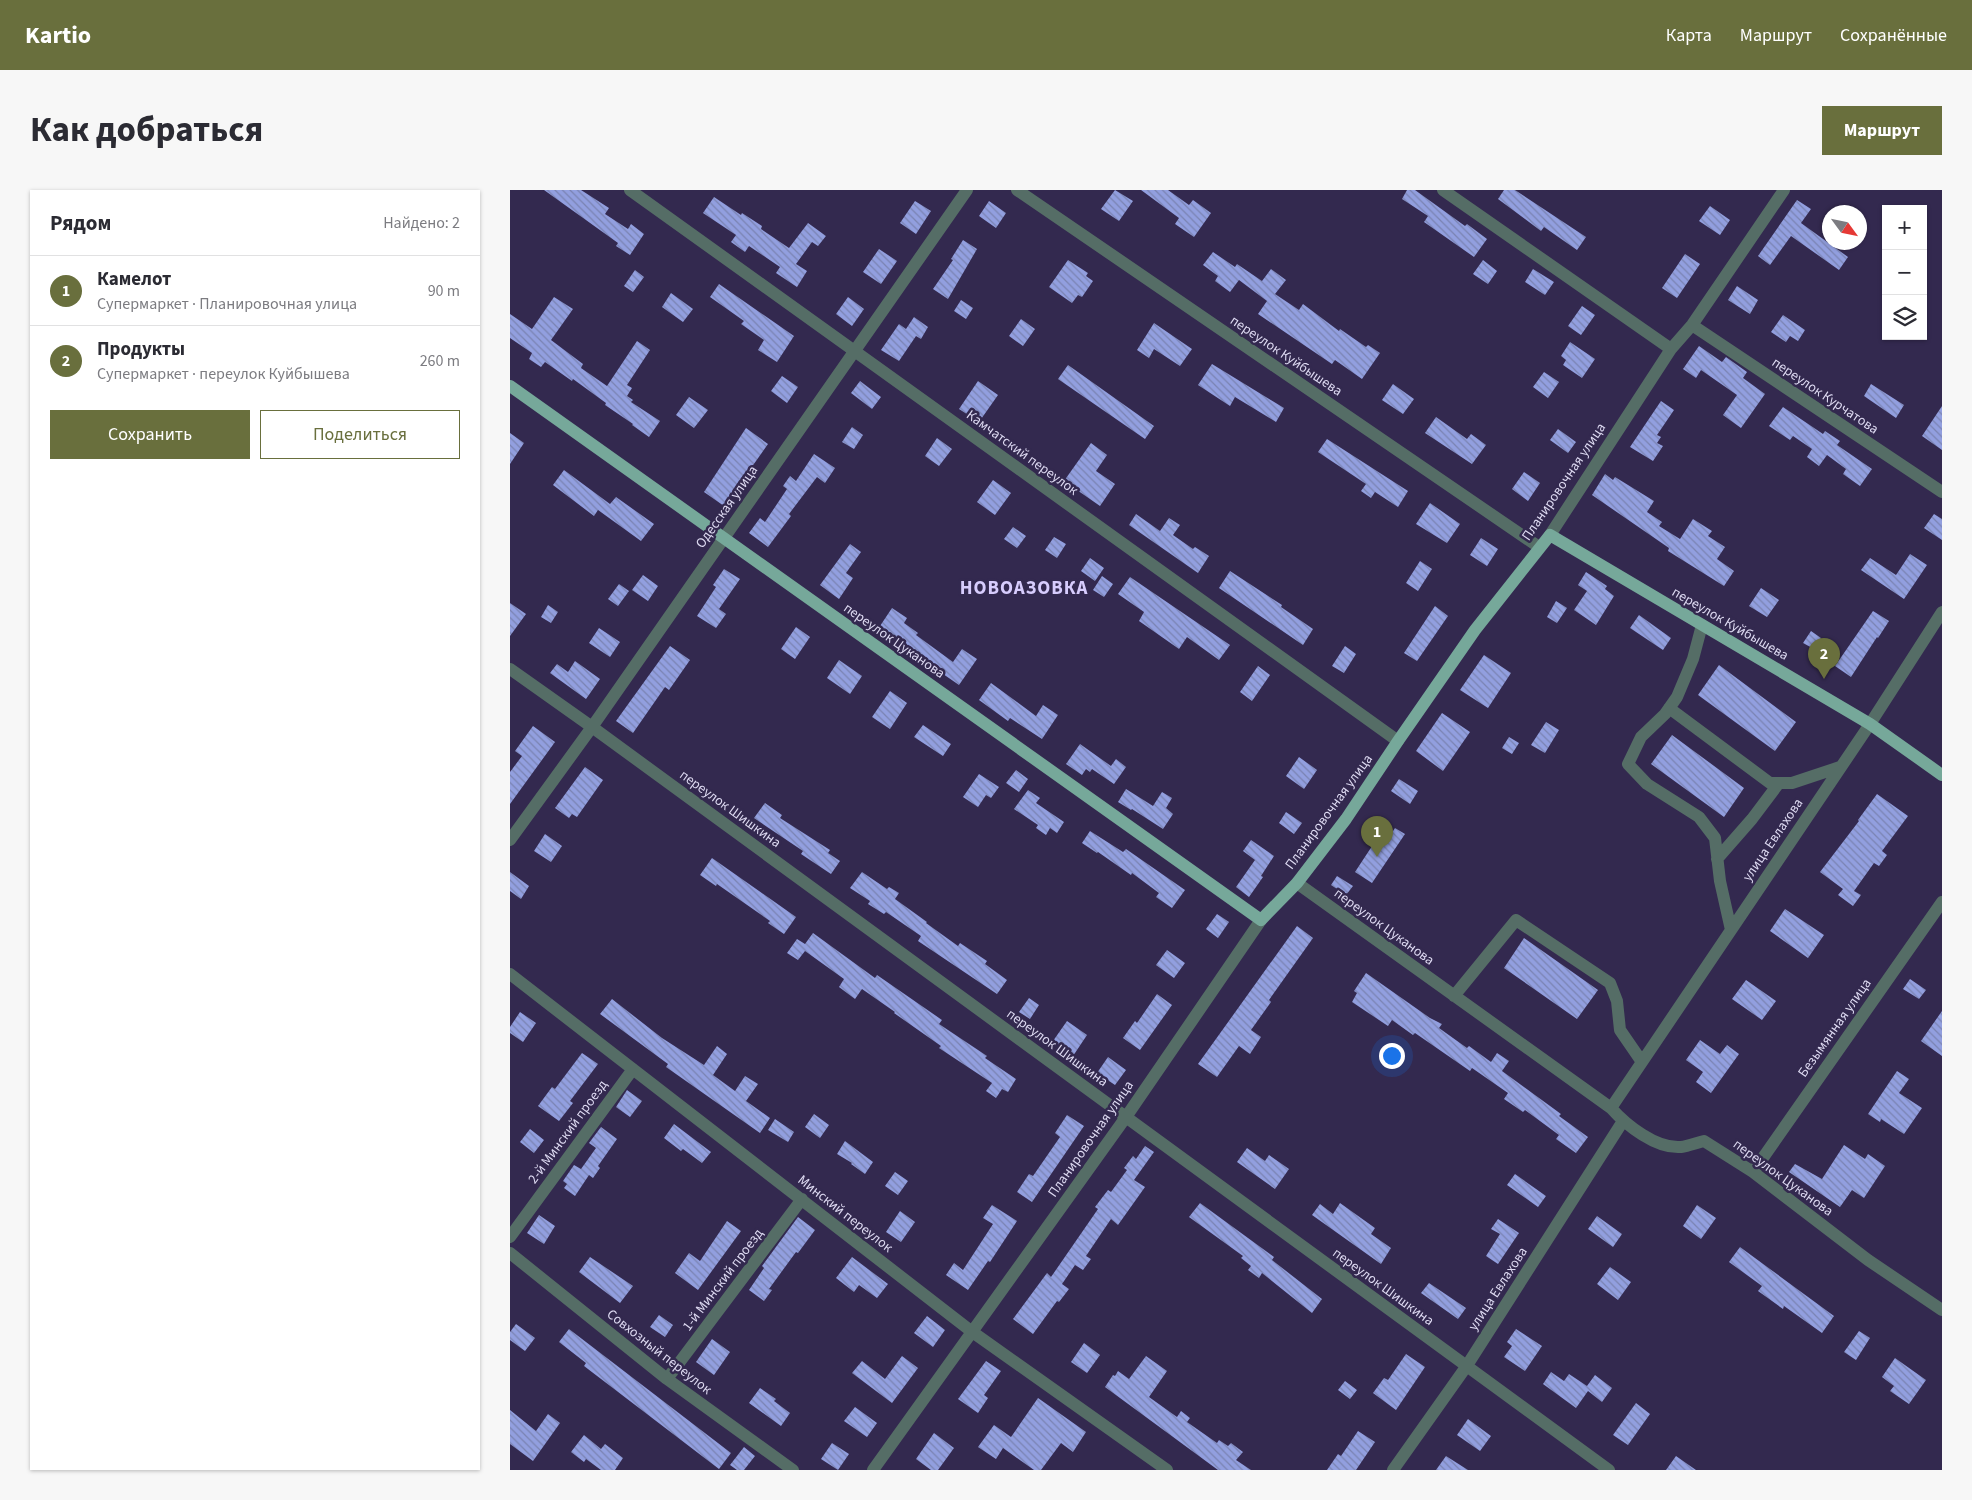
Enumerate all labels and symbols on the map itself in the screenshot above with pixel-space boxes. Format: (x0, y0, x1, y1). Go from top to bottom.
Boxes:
north arrow (1822, 205, 1867, 250)
street label: переулок Куйбышева (1226, 311, 1346, 401)
street label: переулок Курчатова (1768, 353, 1882, 439)
street label: Камчатский переулок (962, 405, 1082, 501)
street label: Планировочная улица (1517, 419, 1611, 545)
street label: Одесская улица (691, 462, 763, 552)
district label: НОВОАЗОВКА (960, 575, 1088, 602)
street label: переулок Куйбышева (1668, 582, 1792, 666)
street label: переулок Цуканова (839, 598, 949, 684)
pin: 2 (1808, 638, 1840, 679)
street label: Планировочная улица (1280, 750, 1378, 874)
street label: переулок Шишкина (675, 765, 785, 853)
street label: улица Евлахова (1738, 795, 1808, 885)
pin: 1 (1361, 816, 1393, 857)
street label: переулок Цуканова (1330, 884, 1438, 970)
street label: Безымянная улица (1793, 975, 1877, 1081)
street label: переулок Шишкина (1002, 1004, 1112, 1092)
your location (1379, 1043, 1405, 1069)
street label: 2-й Минский проезд (524, 1076, 613, 1188)
street label: Планировочная улица (1043, 1077, 1139, 1201)
street label: переулок Цуканова (1729, 1135, 1837, 1221)
street label: Минский переулок (793, 1170, 897, 1258)
street label: 1-й Минский проезд (678, 1224, 769, 1335)
street label: переулок Шишкина (1328, 1243, 1438, 1331)
street label: улица Евлахова (1463, 1243, 1533, 1335)
street label: Совхозный переулок (602, 1305, 716, 1399)

